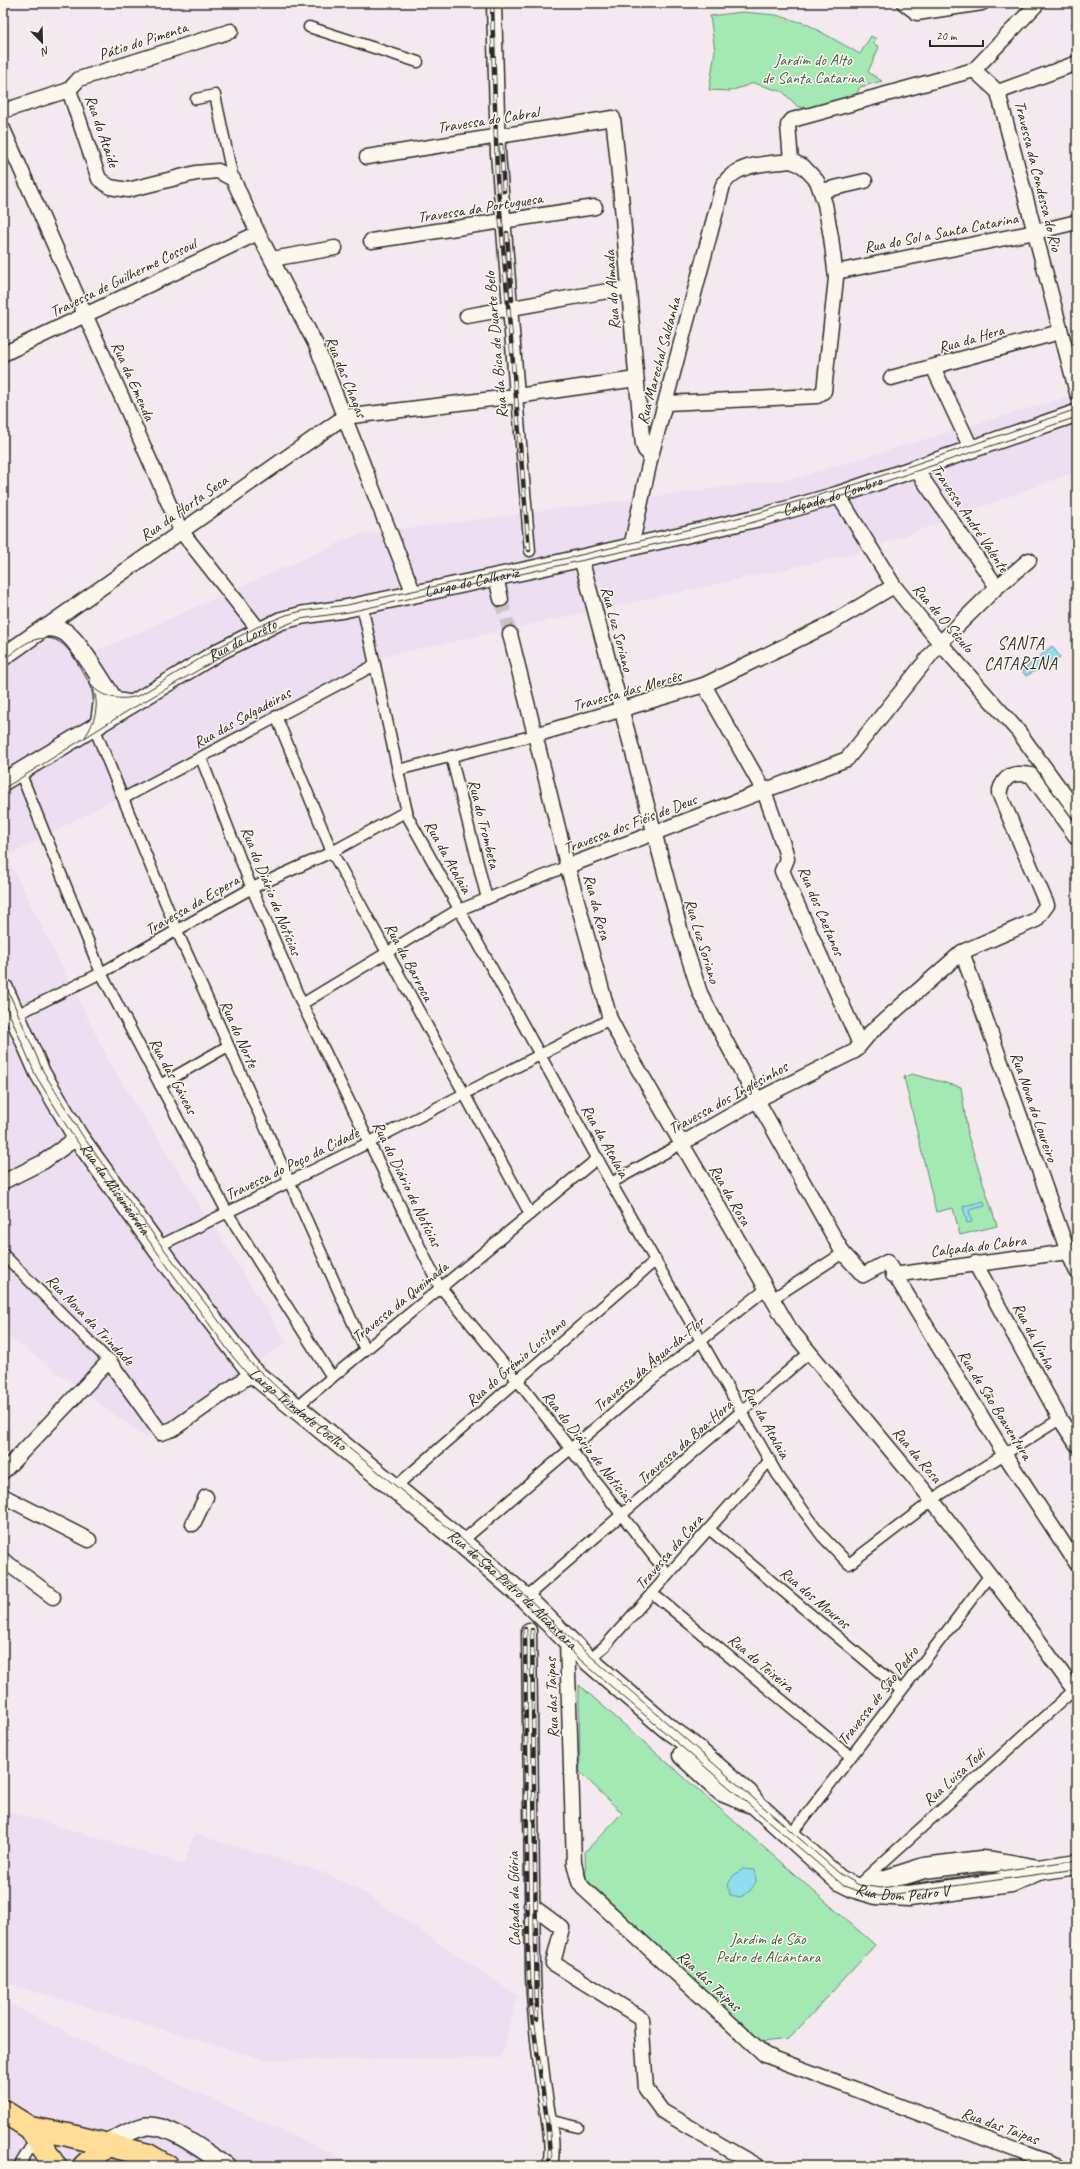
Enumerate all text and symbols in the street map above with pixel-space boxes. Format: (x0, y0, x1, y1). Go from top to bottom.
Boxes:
street label: Pátio do Pimenta (96, 17, 191, 65)
north arrow (22, 22, 62, 62)
scale bar (930, 22, 983, 48)
text: 20 m (936, 28, 958, 44)
text: N (38, 43, 52, 60)
park label: Jardim do Alto de Santa Catarina (762, 50, 865, 88)
street label: Rua do Ataíde (80, 92, 124, 171)
street label: Travessa da Condessa do Rio (1010, 99, 1067, 255)
street label: Travessa do Cabral (436, 102, 543, 138)
street label: Travessa da Portuguesa (416, 188, 545, 228)
street label: Rua do Sol a Santa Catarina (862, 208, 1021, 258)
street label: Travessa de Guilherme Cossoul (47, 232, 202, 322)
street label: Rua do Almada (599, 248, 625, 330)
street label: Rua da Bica de Duarte Belo (479, 268, 512, 419)
street label: Rua Marechal Saldanha (632, 294, 686, 427)
street label: Rua da Hera (936, 320, 1008, 358)
street label: Rua das Chagas (321, 333, 372, 422)
street label: Rua da Emenda (107, 338, 160, 425)
street label: Travessa André Valente (926, 460, 1015, 578)
street label: Rua da Horta Seca (136, 470, 233, 546)
street label: Calçada do Combro (780, 470, 887, 521)
street label: Largo do Calhariz (423, 562, 522, 602)
street label: Rua de O Século (908, 579, 979, 659)
street label: Rua Luz Soriano (596, 584, 638, 675)
street label: Rua do Loreto (204, 614, 281, 666)
district label: SANTA CATARINA (984, 633, 1058, 674)
street label: Travessa das Mercês (570, 666, 685, 716)
street label: Rua das Salgadeiras (190, 682, 295, 753)
street label: Rua do Trombeta (463, 777, 505, 872)
street label: Travessa dos Fiéis de Deus (561, 789, 701, 859)
street label: Rua da Atalaia (420, 817, 477, 898)
street label: Rua do Diário de Notícias (236, 824, 307, 960)
street label: Rua dos Caetanos (793, 863, 849, 960)
street label: Travessa da Espera (141, 869, 244, 940)
street label: Rua da Rosa (579, 872, 616, 943)
street label: Rua Luz Soriano (680, 896, 725, 987)
street label: Rua da Barroca (380, 919, 439, 1006)
street label: Rua do Norte (215, 997, 263, 1072)
street label: Rua das Gáveas (145, 1034, 202, 1119)
street label: Rua Nova do Loureiro (1006, 1050, 1063, 1166)
street label: Travessa dos Inglesinhos (665, 1056, 792, 1139)
street label: Rua da Atalaia (577, 1101, 634, 1182)
street label: Rua do Diário de Notícias (368, 1118, 447, 1252)
street label: Travessa do Poço da Cidade (222, 1122, 364, 1205)
street label: Rua da Misericórdia (76, 1139, 156, 1240)
street label: Rua da Rosa (705, 1161, 756, 1230)
street label: Calçada do Cabra (929, 1230, 1028, 1262)
street label: Travessa da Queimada (348, 1256, 453, 1347)
street label: Rua Nova da Trindade (42, 1270, 140, 1371)
street label: Rua da Vinha (1008, 1299, 1061, 1374)
street label: Travessa da Água-da-Flor (589, 1311, 710, 1416)
street label: Rua do Grémio Lusitano (462, 1312, 571, 1411)
street label: Rua de São Boaventura (953, 1346, 1038, 1465)
street label: Largo Trindade Coelho (245, 1364, 353, 1457)
street label: Rua da Atalaia (738, 1382, 795, 1463)
street label: Rua do Diário de Notícias (538, 1387, 639, 1508)
street label: Travessa da Boa-Hora (633, 1394, 738, 1489)
street label: Rua da Rosa (888, 1423, 947, 1488)
street label: Travessa da Cara (631, 1509, 708, 1594)
street label: Rua de São Pedro de Alcântara (443, 1525, 582, 1655)
street label: Rua dos Mouros (776, 1563, 855, 1634)
street label: Rua do Teixeira (724, 1630, 799, 1697)
street label: Travessa de São Pedro (833, 1641, 924, 1750)
street label: Rua das Taipas (541, 1656, 563, 1739)
street label: Rua Luisa Todi (919, 1743, 991, 1810)
street label: Calçada da Glória (503, 1850, 525, 1946)
street label: Rua Dom Pedro V (853, 1879, 954, 1906)
park label: Jardim de São Pedro de Alcântara (716, 1929, 822, 1967)
street label: Rua das Taipas (673, 1946, 746, 2017)
street label: Rua das Taipas (959, 2103, 1043, 2150)

